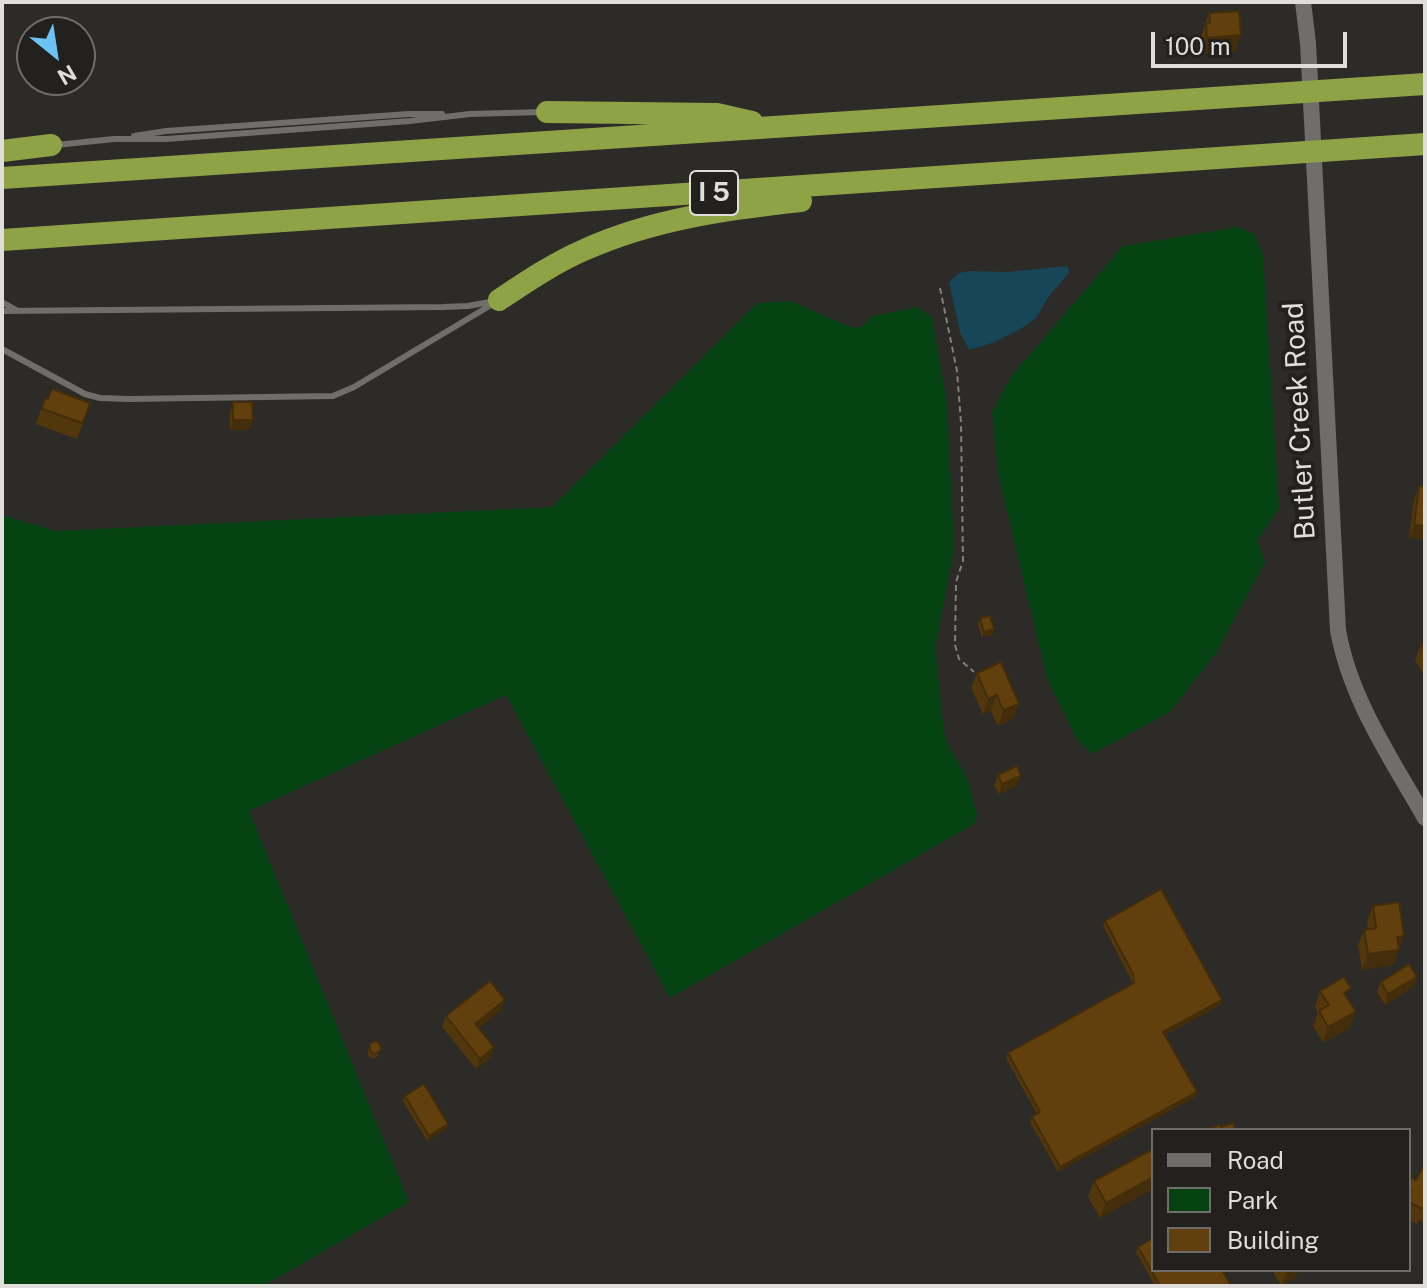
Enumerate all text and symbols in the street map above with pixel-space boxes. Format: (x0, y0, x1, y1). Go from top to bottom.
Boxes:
north arrow (16, 16, 96, 96)
scale bar (1155, 16, 1351, 66)
text: 100 m (1165, 32, 1231, 60)
text: N (53, 59, 81, 91)
road number: I 5 (690, 171, 738, 215)
street label: Butler Creek Road (1277, 301, 1323, 541)
legend (1151, 1128, 1411, 1272)
text: Road (1227, 1146, 1284, 1174)
text: Park (1227, 1186, 1278, 1214)
text: Building (1227, 1226, 1319, 1254)

